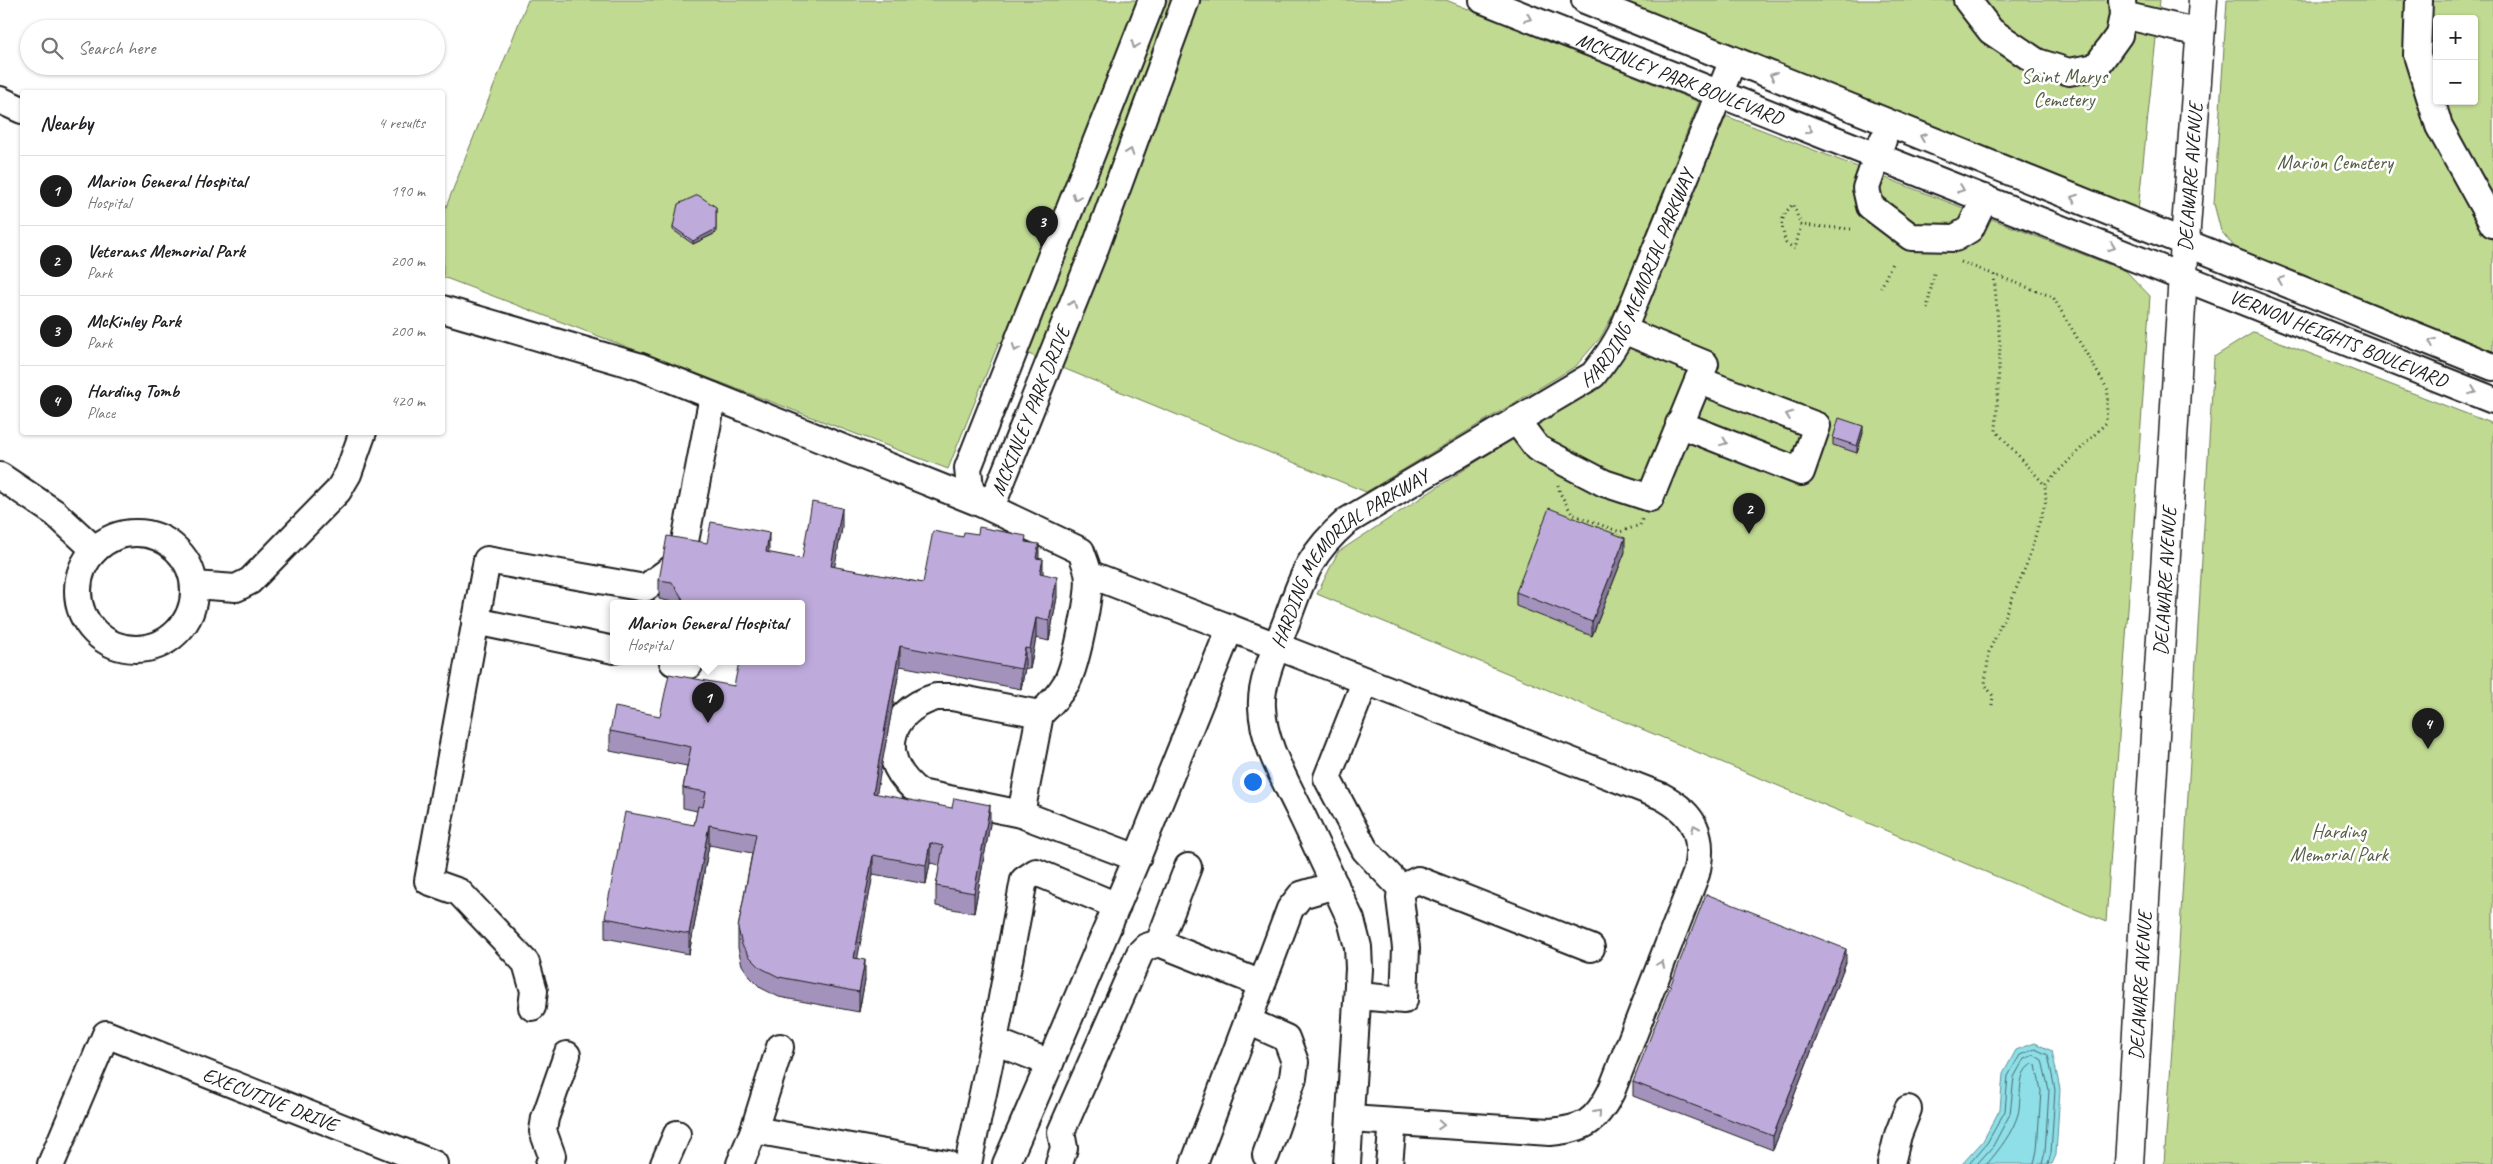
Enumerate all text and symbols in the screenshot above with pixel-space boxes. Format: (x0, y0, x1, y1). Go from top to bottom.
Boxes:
one-way arrow (1523, 12, 1532, 22)
map controls (2433, 15, 2478, 105)
button: + (2433, 15, 2478, 60)
search box (20, 20, 445, 75)
street label: MCKINLEY PARK BOULEVARD (1573, 27, 1788, 131)
icon: search (38, 34, 66, 62)
text: Search here (78, 36, 155, 60)
one-way arrow (1130, 41, 1140, 49)
button: − (2433, 60, 2478, 105)
park label: Saint Marys Cemetery (2021, 64, 2109, 112)
one-way arrow (1769, 71, 1778, 82)
street label: DELAWARE AVENUE (2172, 99, 2209, 252)
text: Nearby (40, 110, 93, 136)
text: 4 results (378, 113, 425, 133)
one-way arrow (1804, 124, 1813, 134)
one-way arrow (1920, 133, 1928, 143)
one-way arrow (1124, 148, 1134, 157)
park label: Marion Cemetery (2277, 150, 2395, 175)
street label: HARDING MEMORIAL PARKWAY (1576, 163, 1701, 393)
text: Marion General Hospital (87, 169, 247, 193)
text: 1 (52, 181, 60, 201)
text: 190 m (391, 181, 425, 201)
one-way arrow (1956, 183, 1965, 193)
one-way arrow (1072, 192, 1082, 201)
text: Hospital (87, 193, 131, 213)
one-way arrow (2070, 194, 2079, 204)
pin: 3 (1026, 206, 1058, 247)
text: Veterans Memorial Park (87, 239, 245, 263)
one-way arrow (2107, 241, 2116, 252)
text: 2 (52, 251, 60, 271)
text: 200 m (391, 251, 425, 271)
text: Park (87, 263, 112, 283)
one-way arrow (2277, 276, 2286, 287)
street label: VERNON HEIGHTS BOULEVARD (2226, 284, 2452, 394)
one-way arrow (1066, 300, 1077, 309)
text: McKinley Park (87, 309, 181, 333)
street label: MCKINLEY PARK DRIVE (985, 320, 1077, 499)
text: 3 (52, 321, 60, 341)
text: 200 m (391, 321, 425, 341)
text: Park (87, 333, 112, 353)
one-way arrow (2428, 337, 2437, 348)
one-way arrow (1012, 343, 1022, 352)
text: Harding Tomb (87, 379, 179, 403)
one-way arrow (2468, 385, 2477, 396)
text: 4 (52, 391, 60, 411)
text: 420 m (391, 391, 425, 411)
text: Place (87, 403, 115, 423)
one-way arrow (1785, 411, 1793, 421)
one-way arrow (1719, 435, 1728, 446)
street label: HARDING MEMORIAL PARKWAY (1265, 462, 1436, 652)
pin: 2 (1733, 493, 1765, 534)
street label: DELAWARE AVENUE (2148, 503, 2182, 656)
popup (610, 600, 805, 665)
text: Marion General Hospital (628, 611, 787, 635)
text: Hospital (628, 635, 671, 655)
pin: 1 (692, 682, 724, 723)
pin: 4 (2412, 708, 2444, 749)
your location (1240, 769, 1266, 795)
park label: Harding Memorial Park (2290, 819, 2390, 867)
one-way arrow (1690, 824, 1701, 833)
street label: DELAWARE AVENUE (2123, 907, 2158, 1060)
one-way arrow (1655, 960, 1665, 969)
street label: EXECUTIVE DRIVE (199, 1062, 343, 1138)
one-way arrow (1592, 1110, 1601, 1119)
one-way arrow (1438, 1119, 1446, 1130)

